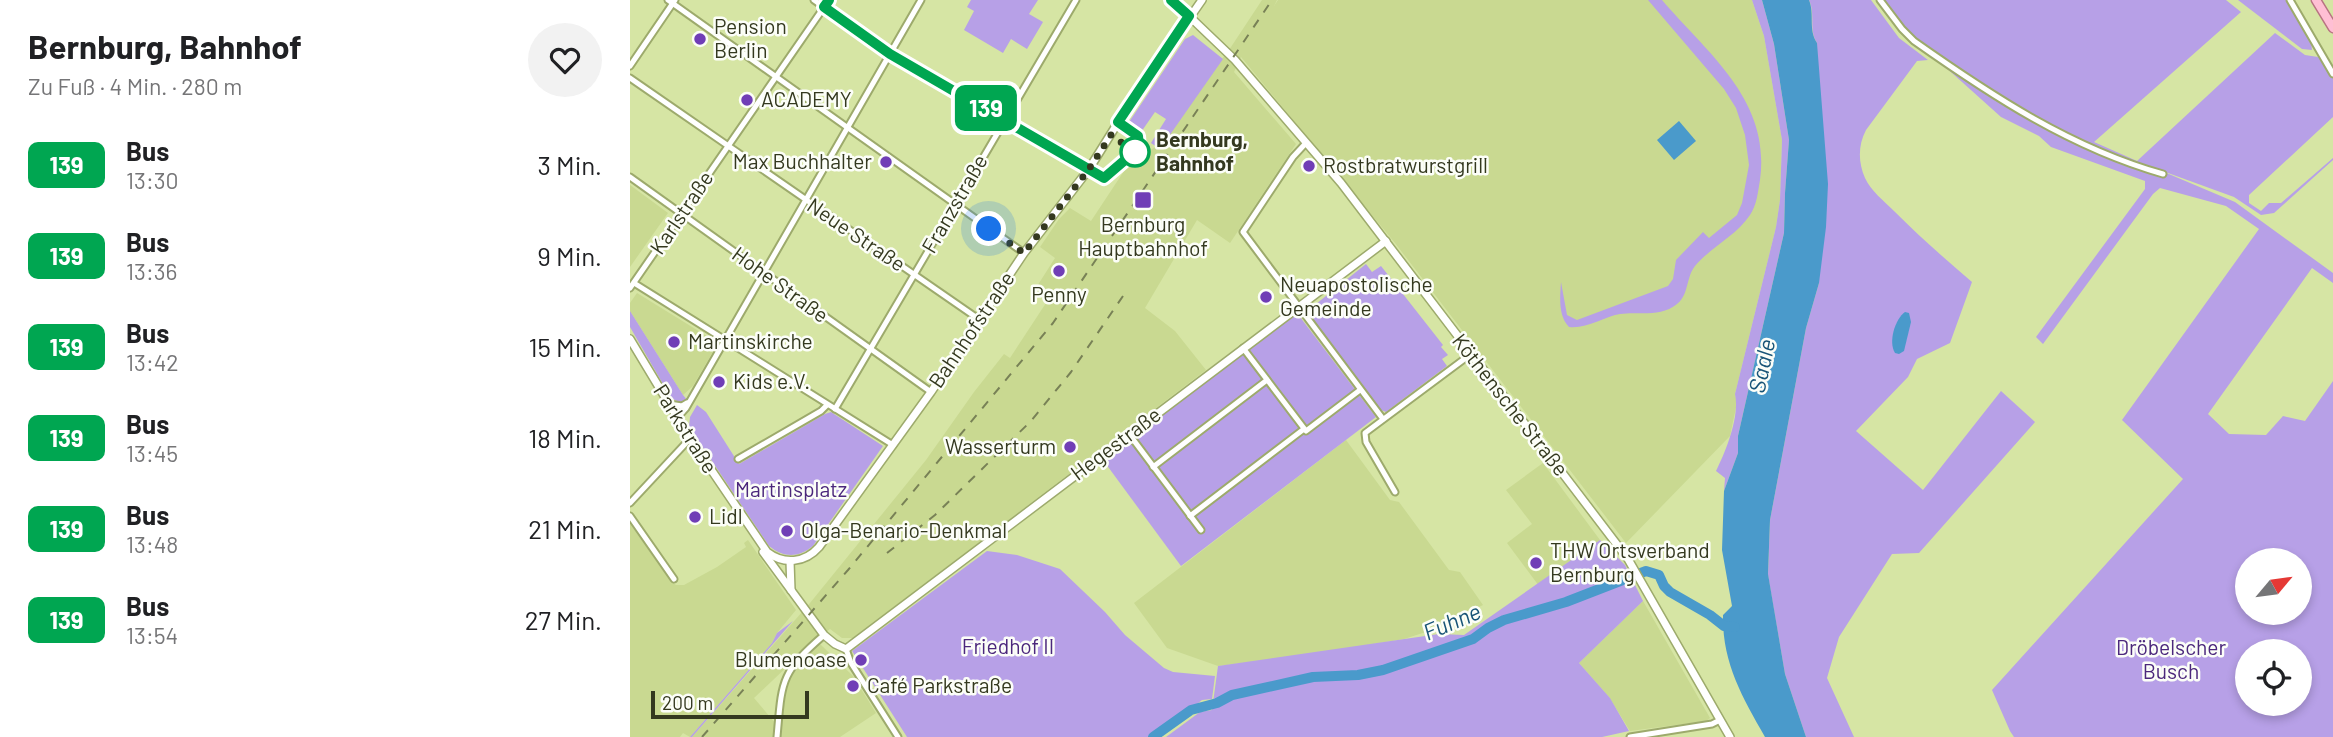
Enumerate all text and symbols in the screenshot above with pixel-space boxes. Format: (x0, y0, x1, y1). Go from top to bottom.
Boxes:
place label: Pension Berlin (714, 13, 787, 62)
button: heart (528, 23, 602, 97)
text: Bernburg, Bahnhof (28, 26, 302, 66)
marker: Pension Berlin (692, 31, 708, 47)
text: Zu Fuß · 4 Min. · 280 m (28, 72, 242, 100)
line badge: 139 (946, 85, 1026, 131)
place label: ACADEMY (761, 86, 852, 111)
marker: ACADEMY (739, 92, 755, 108)
text: 139 (969, 93, 1003, 122)
place label: Bernburg, Bahnhof (1156, 126, 1248, 175)
text: Bus (126, 135, 169, 166)
marker: Bernburg, Bahnhof (1120, 137, 1150, 167)
place label: Max Buchhalter (733, 148, 872, 173)
text: 3 Min. (537, 149, 602, 180)
text: 139 (49, 150, 84, 179)
street label: Franzstraße (915, 150, 992, 257)
place label: Rostbratwurstgrill (1323, 152, 1488, 177)
marker: Max Buchhalter (878, 154, 894, 170)
marker: Rostbratwurstgrill (1301, 158, 1317, 174)
text: 13:30 (126, 166, 179, 194)
street label: Karlstraße (644, 166, 718, 259)
marker: Bernburg Hauptbahnhof (1133, 190, 1153, 210)
street label: Neue Straße (803, 192, 911, 276)
your location (971, 211, 1006, 246)
place label: Bernburg Hauptbahnhof (1078, 211, 1208, 260)
text: Bus (126, 226, 169, 257)
text: 9 Min. (537, 240, 602, 271)
text: 139 (49, 241, 84, 270)
street label: Hohe Straße (728, 241, 834, 327)
text: 13:36 (126, 257, 177, 285)
marker: Penny (1051, 263, 1067, 279)
street label: Bahnhofstraße (923, 266, 1019, 392)
place label: Neuapostolische Gemeinde (1280, 271, 1433, 320)
place label: Penny (1031, 281, 1087, 306)
marker: Neuapostolische Gemeinde (1258, 289, 1274, 305)
text: Bus (126, 317, 169, 348)
place label: Martinskirche (688, 328, 813, 353)
street label: Köthensche Straße (1448, 328, 1575, 480)
text: 15 Min. (528, 331, 602, 362)
text: 139 (49, 332, 84, 361)
marker: Martinskirche (666, 334, 682, 350)
water label: Saale (1742, 336, 1780, 395)
text: 13:42 (126, 348, 179, 376)
place label: Kids e.V. (733, 368, 810, 393)
marker: Kids e.V. (711, 374, 727, 390)
street label: Parkstraße (649, 379, 723, 477)
street label: Hegestraße (1065, 401, 1165, 485)
text: Bus (126, 408, 169, 439)
text: 18 Min. (528, 422, 602, 453)
text: 139 (49, 423, 84, 452)
place label: Wasserturm (945, 433, 1056, 458)
text: 13:45 (126, 439, 178, 467)
marker: Wasserturm (1062, 439, 1078, 455)
park label: Martinsplatz (735, 476, 847, 501)
text: Bus (126, 499, 169, 530)
place label: Lidl (709, 503, 743, 528)
marker: Lidl (687, 509, 703, 525)
text: 21 Min. (528, 513, 602, 544)
text: 139 (49, 514, 84, 543)
place label: Olga-Benario-Denkmal (801, 517, 1007, 542)
marker: Olga-Benario-Denkmal (779, 523, 795, 539)
text: 13:48 (126, 530, 178, 558)
place label: THW Ortsverband Bernburg (1550, 537, 1710, 586)
north arrow (2235, 548, 2312, 625)
map controls (2235, 548, 2312, 716)
marker: THW Ortsverband Bernburg (1528, 555, 1544, 571)
text: Bus (126, 590, 169, 621)
water label: Fuhne (1418, 596, 1485, 646)
text: 27 Min. (525, 604, 602, 635)
text: 139 (49, 605, 84, 634)
text: 13:54 (126, 621, 178, 649)
park label: Friedhof II (962, 633, 1054, 658)
park label: Dröbelscher Busch (2116, 634, 2226, 683)
button: locate (2235, 639, 2312, 716)
place label: Blumenoase (735, 646, 847, 671)
marker: Blumenoase (853, 652, 869, 668)
place label: Café Parkstraße (867, 672, 1012, 697)
marker: Café Parkstraße (845, 678, 861, 694)
scale bar (651, 688, 808, 720)
text: 200 m (662, 691, 713, 714)

